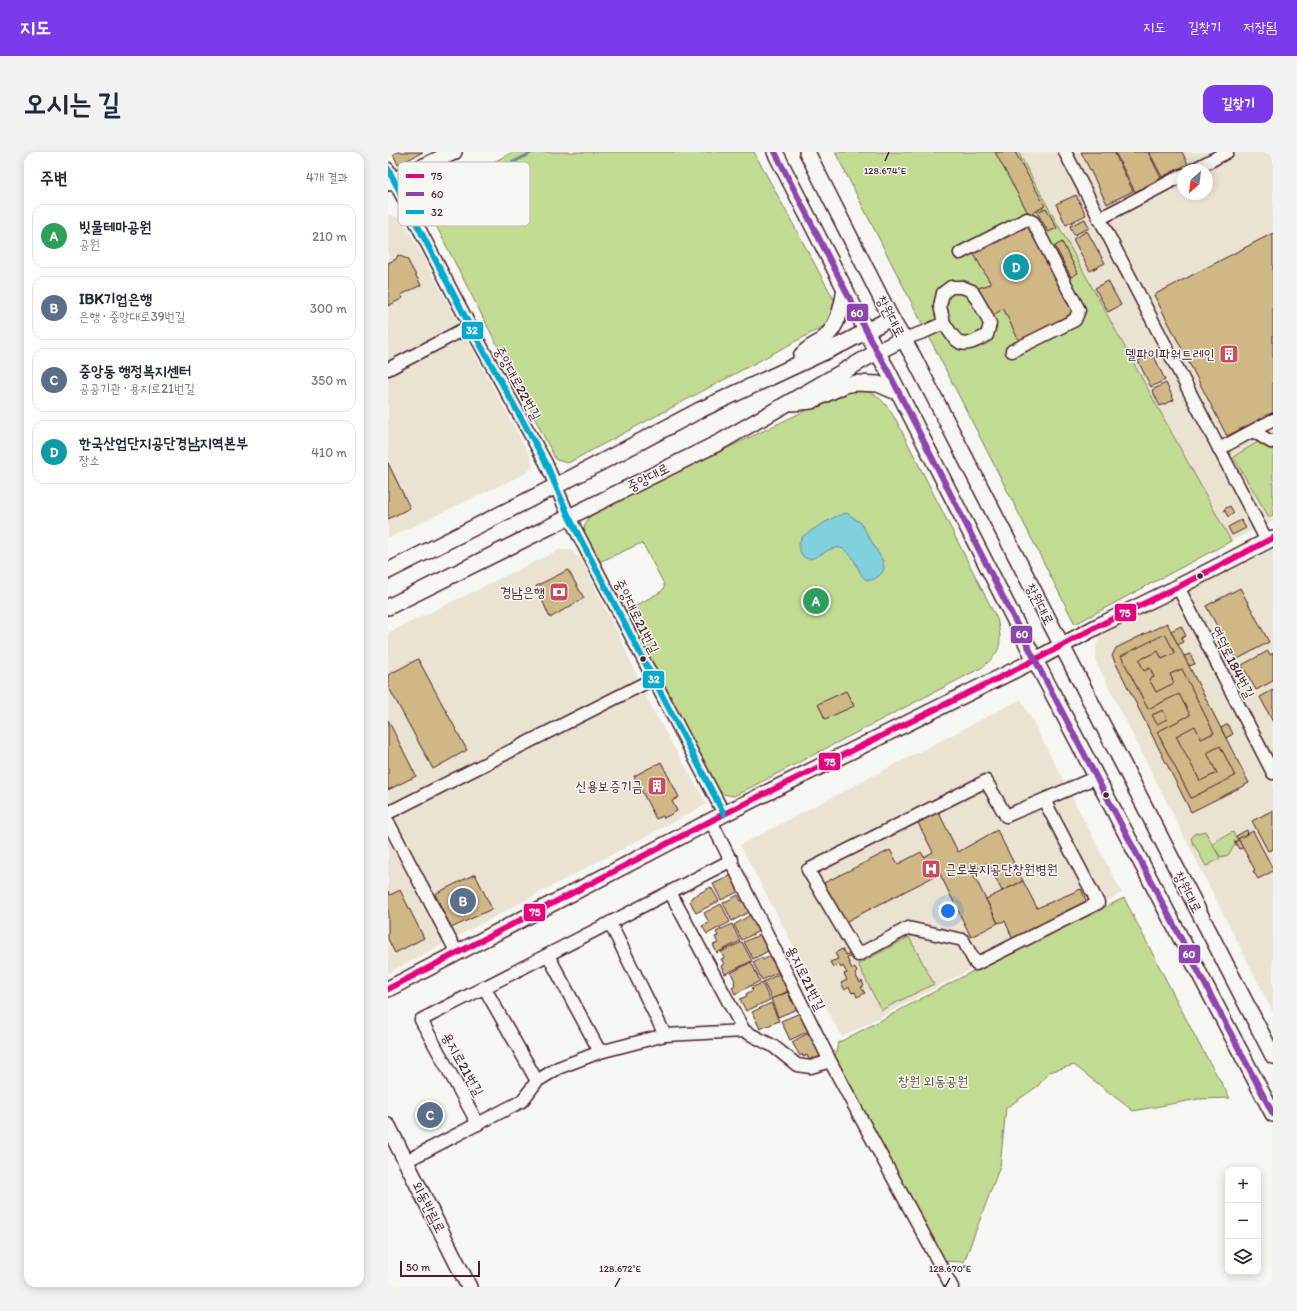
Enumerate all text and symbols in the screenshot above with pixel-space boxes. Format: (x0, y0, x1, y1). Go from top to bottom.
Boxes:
text: 지도 (20, 16, 51, 39)
text: 지도 (1143, 19, 1165, 36)
text: 길찾기 (1187, 19, 1221, 36)
text: 저장됨 (1243, 19, 1277, 36)
button: 길찾기 (1203, 85, 1273, 123)
text: 오시는 길 (24, 86, 120, 120)
legend (398, 162, 530, 226)
text: 128.674°E (864, 164, 907, 177)
north arrow (1177, 164, 1213, 200)
text: 주변 (40, 168, 67, 188)
text: 4개 결과 (306, 170, 348, 185)
text: 75 (431, 170, 442, 183)
text: 60 (431, 188, 444, 201)
text: 32 (431, 206, 443, 219)
text: 빗물테마공원 (79, 218, 151, 236)
text: A (50, 229, 58, 244)
text: 210 m (312, 229, 347, 244)
text: 공원 (79, 237, 100, 252)
pin: D (1003, 252, 1029, 282)
text: IBK기업은행 (79, 290, 152, 308)
street label: 창원대로 (872, 292, 909, 340)
text: B (50, 301, 58, 316)
text: 300 m (310, 301, 347, 316)
line badge: 60 (846, 303, 869, 322)
text: 60 (851, 307, 864, 320)
text: 은행 · 중앙대로39번길 (79, 309, 186, 324)
line badge: 32 (461, 321, 484, 340)
text: 32 (466, 324, 478, 337)
street label: 중앙대로22번길 (490, 343, 545, 424)
building icon: 델파이파워트레인 (1218, 343, 1240, 365)
place label: 델파이파워트레인 (1125, 346, 1215, 363)
text: 중앙동 행정복지센터 (79, 362, 191, 380)
text: C (50, 373, 58, 388)
text: 350 m (311, 373, 347, 388)
text: 공공기관 · 용지로21번길 (79, 381, 195, 396)
text: 한국산업단지공단경남지역본부 (79, 434, 248, 452)
text: D (50, 445, 58, 460)
text: 410 m (311, 445, 347, 460)
text: 장소 (79, 453, 100, 468)
street label: 중앙대로 (624, 460, 672, 495)
unlabelled marker (1195, 571, 1205, 581)
street label: 중앙대로21번길 (610, 576, 663, 657)
street label: 창원대로 (1022, 580, 1057, 628)
bank icon: 경남은행 (548, 581, 570, 603)
place label: 경남은행 (500, 584, 545, 601)
pin: A (803, 586, 829, 616)
line badge: 75 (1114, 603, 1137, 622)
text: 75 (1118, 607, 1131, 620)
street label: 연덕로184번길 (1207, 623, 1258, 702)
line badge: 60 (1010, 625, 1033, 644)
text: 60 (1016, 628, 1029, 641)
unlabelled marker (638, 654, 648, 664)
line badge: 32 (642, 670, 665, 689)
text: 32 (648, 673, 660, 686)
line badge: 75 (818, 752, 841, 771)
text: 75 (823, 756, 836, 769)
building icon: 신용보증기금 (646, 775, 668, 797)
place label: 신용보증기금 (575, 778, 643, 795)
unlabelled marker (1101, 790, 1111, 800)
hospital icon: 근로복지공단창원병원 (920, 858, 942, 880)
place label: 근로복지공단창원병원 (945, 861, 1058, 878)
street label: 창원대로 (1170, 868, 1205, 916)
pin: B (450, 886, 476, 916)
your location (938, 901, 958, 921)
line badge: 75 (523, 903, 546, 922)
text: 75 (528, 906, 541, 919)
street label: 용지로21번길 (783, 943, 829, 1014)
line badge: 60 (1178, 944, 1201, 964)
text: 60 (1183, 948, 1196, 961)
street label: 용지로21번길 (438, 1029, 487, 1100)
park label: 창원 외동공원 (898, 1073, 968, 1090)
pin: C (417, 1100, 443, 1130)
map controls (1225, 1167, 1261, 1275)
button: + (1225, 1167, 1261, 1203)
street label: 외동반림로 (408, 1178, 449, 1236)
button: − (1225, 1203, 1261, 1239)
button: layers (1225, 1239, 1261, 1275)
scale bar (400, 1259, 480, 1278)
text: 50 m (406, 1261, 430, 1274)
text: 128.672°E (599, 1262, 641, 1275)
text: 128.670°E (929, 1262, 972, 1275)

